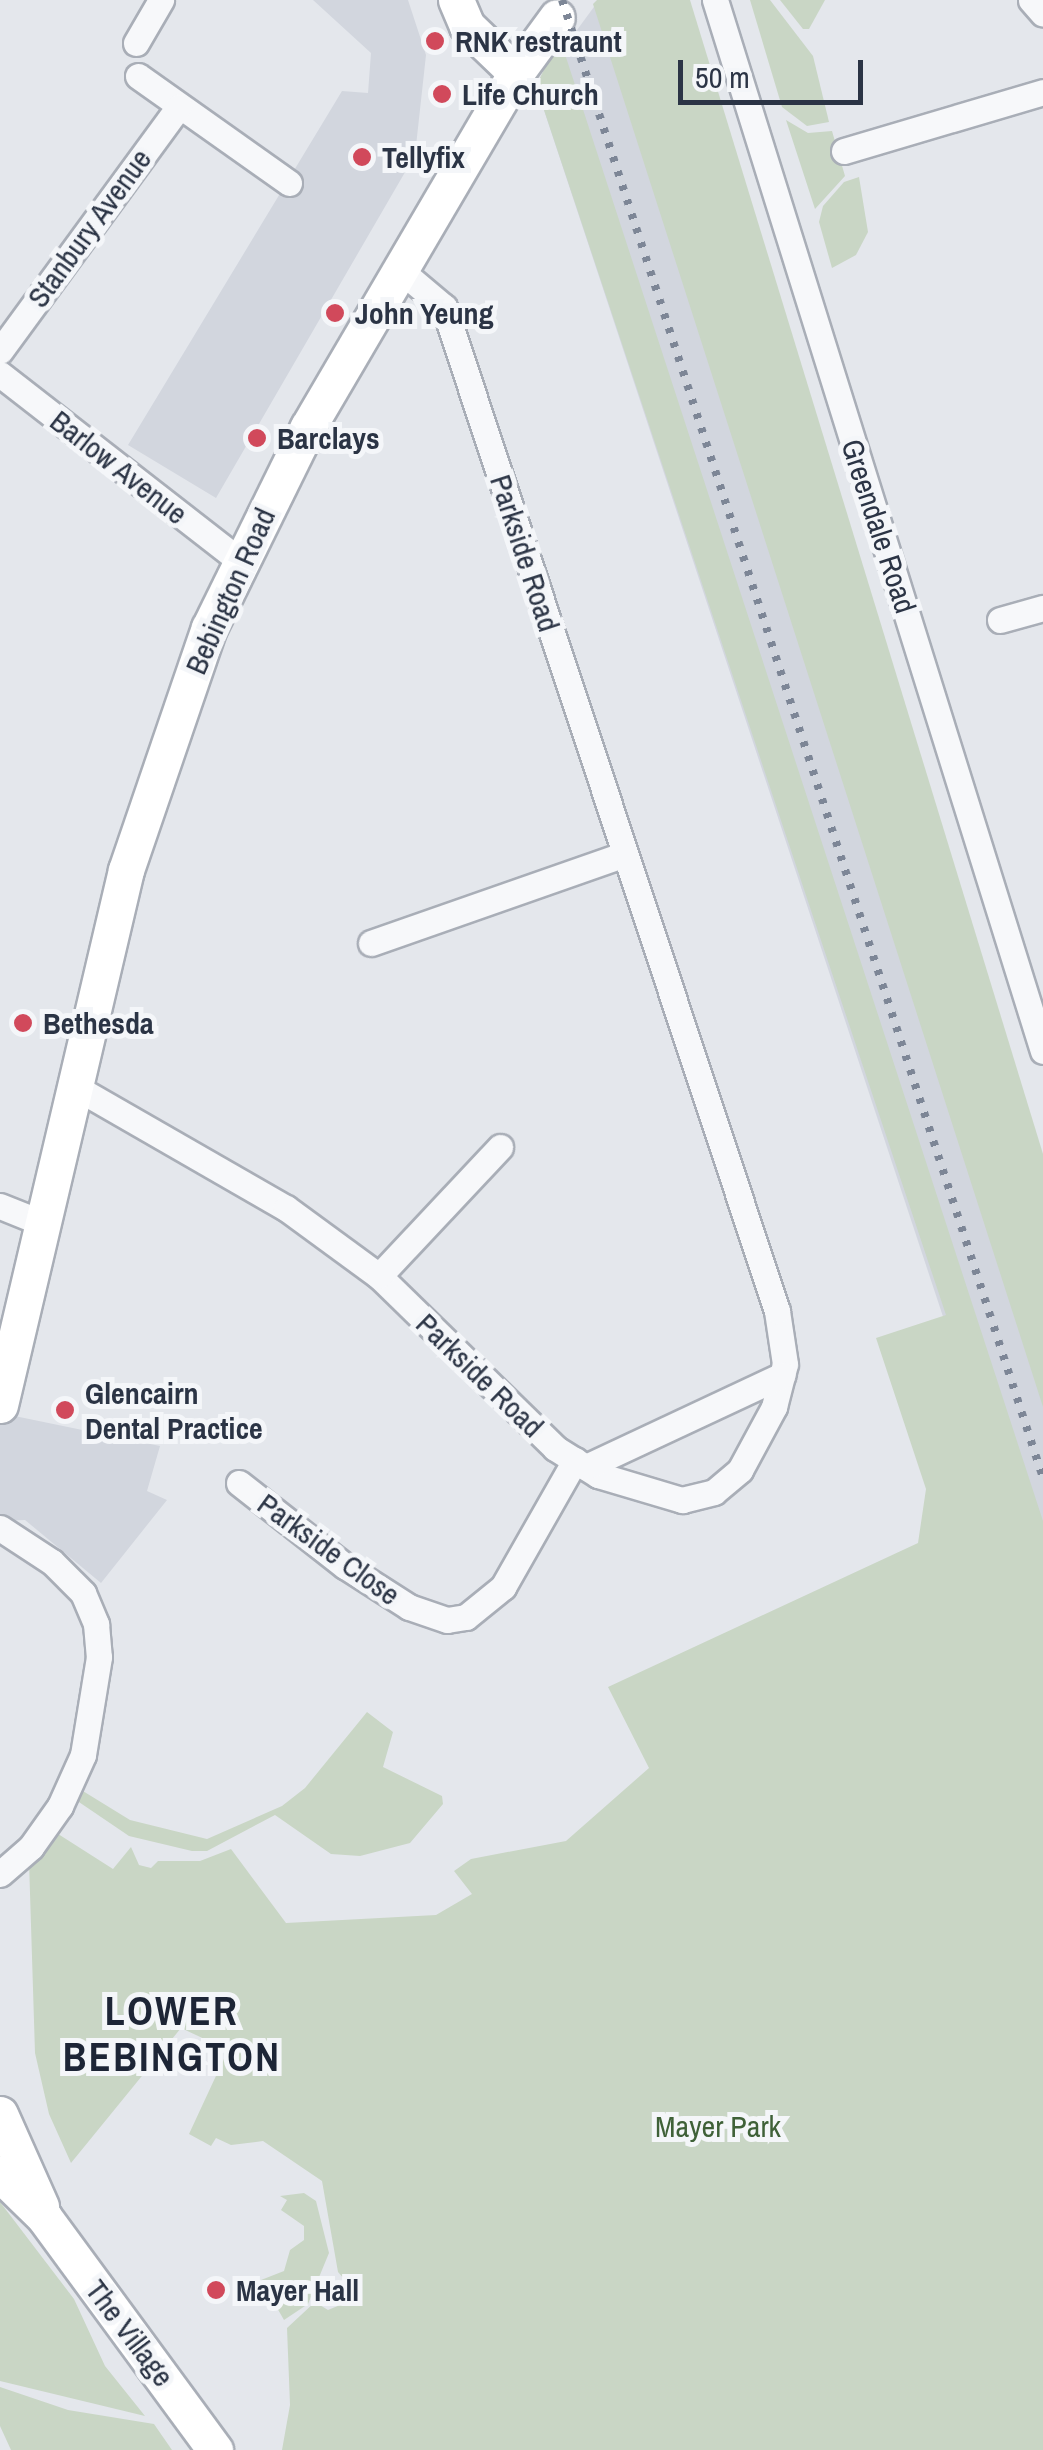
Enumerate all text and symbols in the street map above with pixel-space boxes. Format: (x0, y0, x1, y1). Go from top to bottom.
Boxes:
place label: RNK restraunt (455, 23, 622, 59)
marker: RNK restraunt (424, 30, 446, 52)
scale bar (683, 40, 868, 102)
text: 50 m (695, 57, 750, 97)
place label: Life Church (462, 76, 599, 112)
marker: Life Church (431, 83, 453, 105)
place label: Tellyfix (382, 139, 465, 175)
street label: Stanbury Avenue (19, 141, 159, 315)
marker: Tellyfix (351, 146, 373, 168)
place label: John Yeung (355, 295, 494, 331)
marker: John Yeung (324, 302, 346, 324)
street label: Barlow Avenue (43, 402, 195, 532)
place label: Barclays (277, 420, 380, 456)
marker: Barclays (246, 427, 268, 449)
street label: Greendale Road (834, 435, 924, 617)
street label: Parkside Road (483, 470, 567, 636)
street label: Bebington Road (177, 502, 283, 680)
place label: Bethesda (43, 1005, 154, 1041)
marker: Bethesda (12, 1012, 34, 1034)
street label: Parkside Road (409, 1306, 551, 1444)
place label: Glencairn Dental Practice (85, 1375, 263, 1446)
marker: Glencairn Dental Practice (54, 1399, 76, 1421)
street label: Parkside Close (251, 1485, 407, 1613)
district label: LOWER BEBINGTON (63, 1987, 281, 2081)
park label: Mayer Park (655, 2108, 781, 2144)
place label: Mayer Hall (236, 2272, 359, 2308)
street label: The Village (78, 2273, 182, 2393)
marker: Mayer Hall (205, 2279, 227, 2301)

